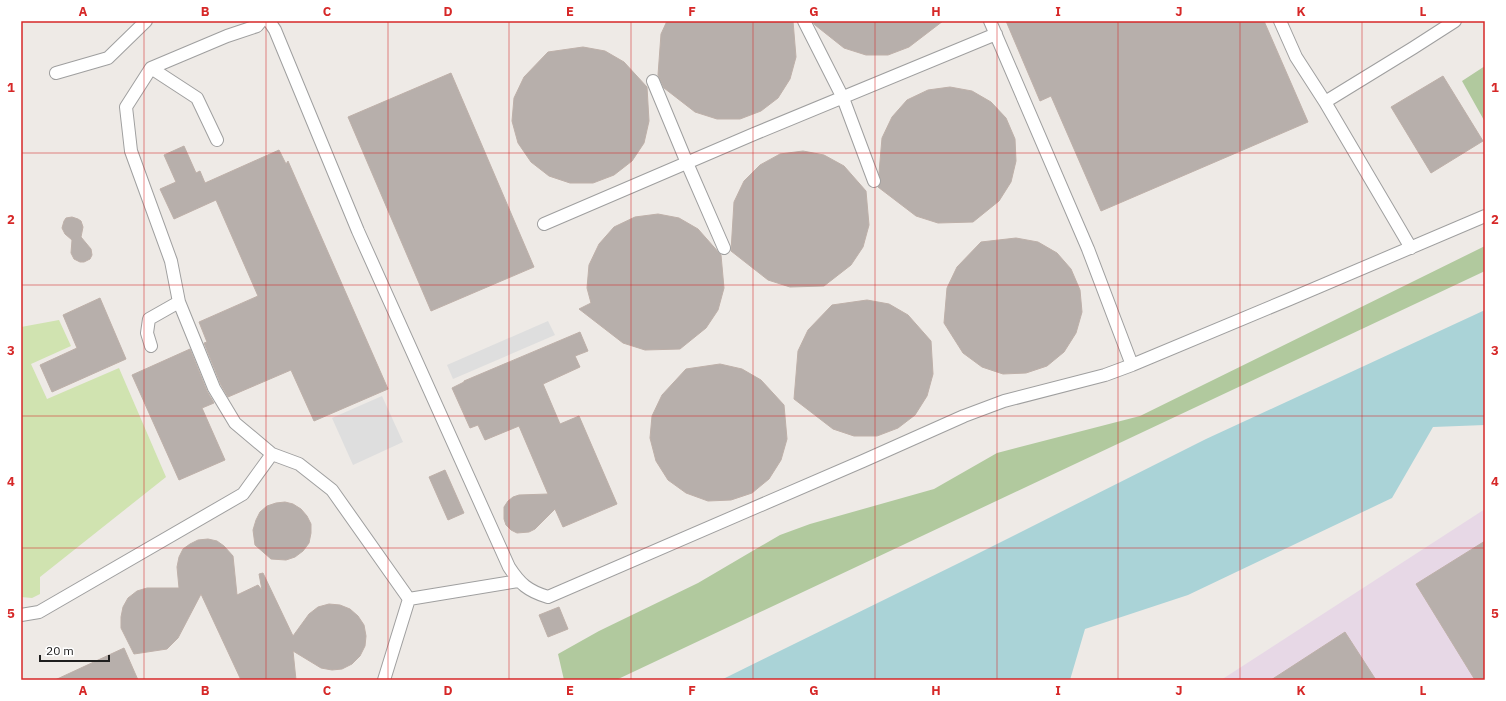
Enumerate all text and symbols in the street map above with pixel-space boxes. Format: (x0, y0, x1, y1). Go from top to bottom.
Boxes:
text: A (79, 3, 88, 20)
text: B (201, 3, 210, 20)
text: C (323, 3, 332, 20)
text: D (443, 3, 453, 20)
text: E (566, 3, 574, 20)
text: F (688, 3, 696, 20)
text: G (809, 3, 819, 20)
text: H (931, 3, 941, 20)
text: I (1055, 3, 1061, 20)
text: J (1175, 3, 1183, 20)
text: K (1296, 3, 1306, 20)
text: L (1420, 3, 1427, 20)
text: 1 (7, 79, 15, 96)
text: 1 (1491, 79, 1499, 96)
text: 2 (7, 211, 15, 228)
text: 2 (1491, 211, 1499, 228)
text: 3 (7, 342, 15, 359)
text: 3 (1491, 342, 1499, 359)
text: 4 (7, 473, 15, 490)
text: 4 (1491, 473, 1499, 490)
text: 5 (7, 605, 15, 622)
text: 5 (1491, 605, 1499, 622)
scale bar (40, 637, 109, 663)
text: 20 m (46, 643, 74, 658)
text: A (79, 682, 88, 699)
text: B (201, 682, 210, 699)
text: C (323, 682, 332, 699)
text: D (443, 682, 453, 699)
text: E (566, 682, 574, 699)
text: F (688, 682, 696, 699)
text: G (809, 682, 819, 699)
text: H (931, 682, 941, 699)
text: I (1055, 682, 1061, 699)
text: J (1175, 682, 1183, 699)
text: K (1296, 682, 1306, 699)
text: L (1420, 682, 1427, 699)

